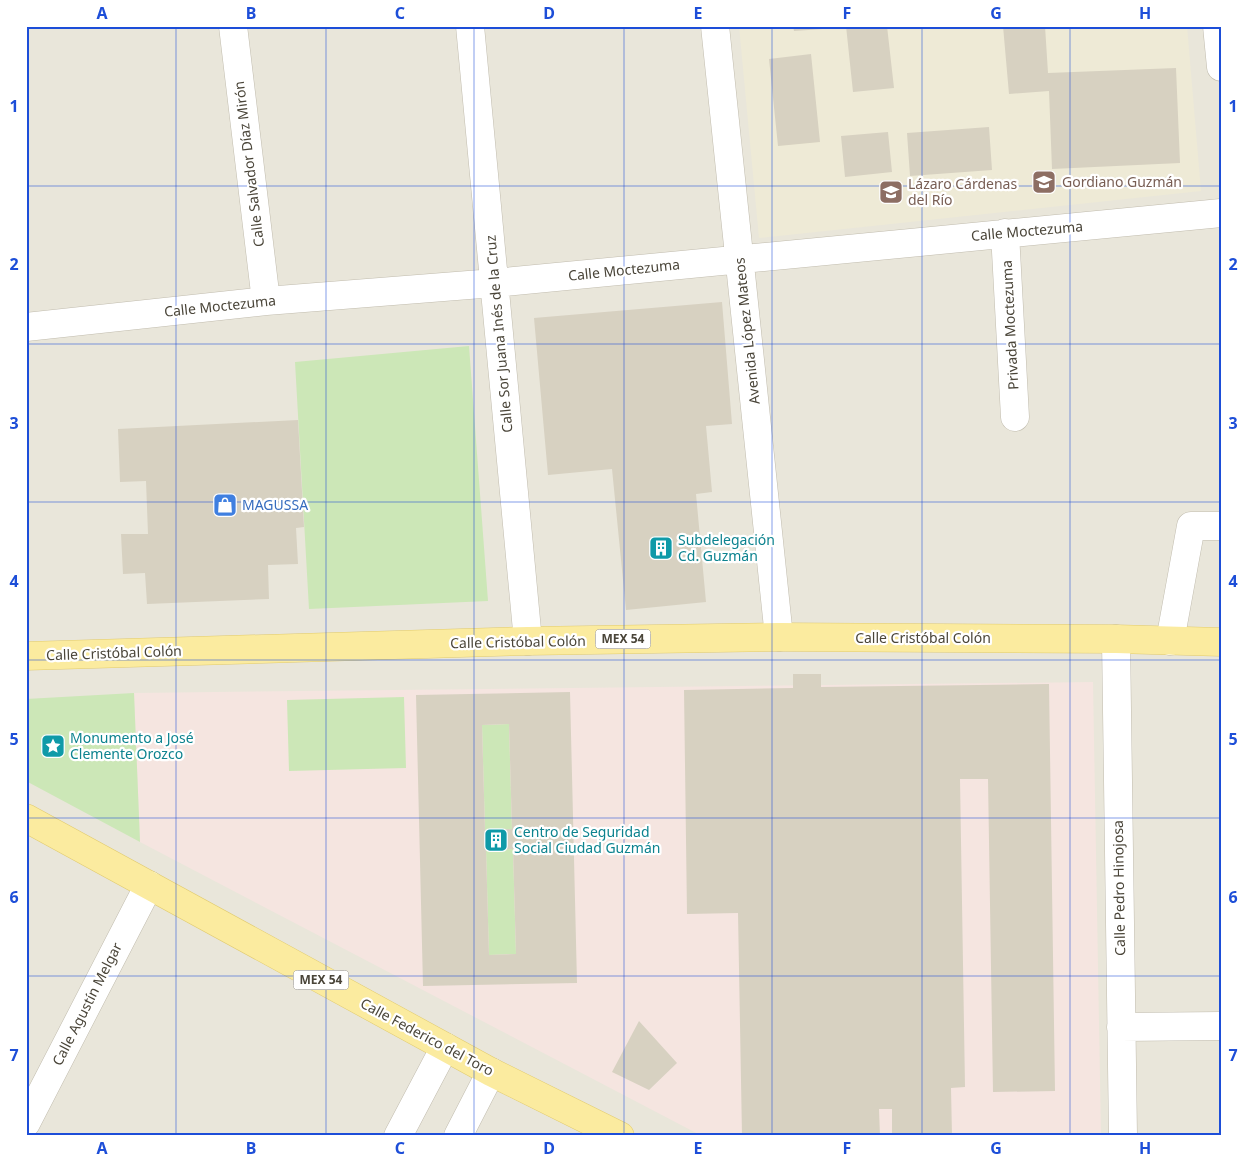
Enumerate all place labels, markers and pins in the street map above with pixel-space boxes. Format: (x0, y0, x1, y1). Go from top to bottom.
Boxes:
school or university icon: Gordiano Guzmán (1031, 169, 1057, 195)
place label: Gordiano Guzmán (1062, 172, 1182, 191)
place label: Lázaro Cárdenas del Río (908, 174, 1017, 209)
school or university icon: Lázaro Cárdenas del Río (878, 179, 904, 205)
shop icon: MAGUSSA (212, 492, 238, 518)
place label: MAGUSSA (242, 495, 308, 514)
place label: Subdelegación Cd. Guzmán (678, 530, 775, 565)
building icon: Subdelegación Cd. Guzmán (648, 535, 674, 561)
place label: Monumento a José Clemente Orozco (70, 728, 194, 763)
place icon: Monumento a José Clemente Orozco (40, 733, 66, 759)
place label: Centro de Seguridad Social Ciudad Guzmán (514, 822, 660, 857)
building icon: Centro de Seguridad Social Ciudad Guzmán (483, 827, 509, 853)

